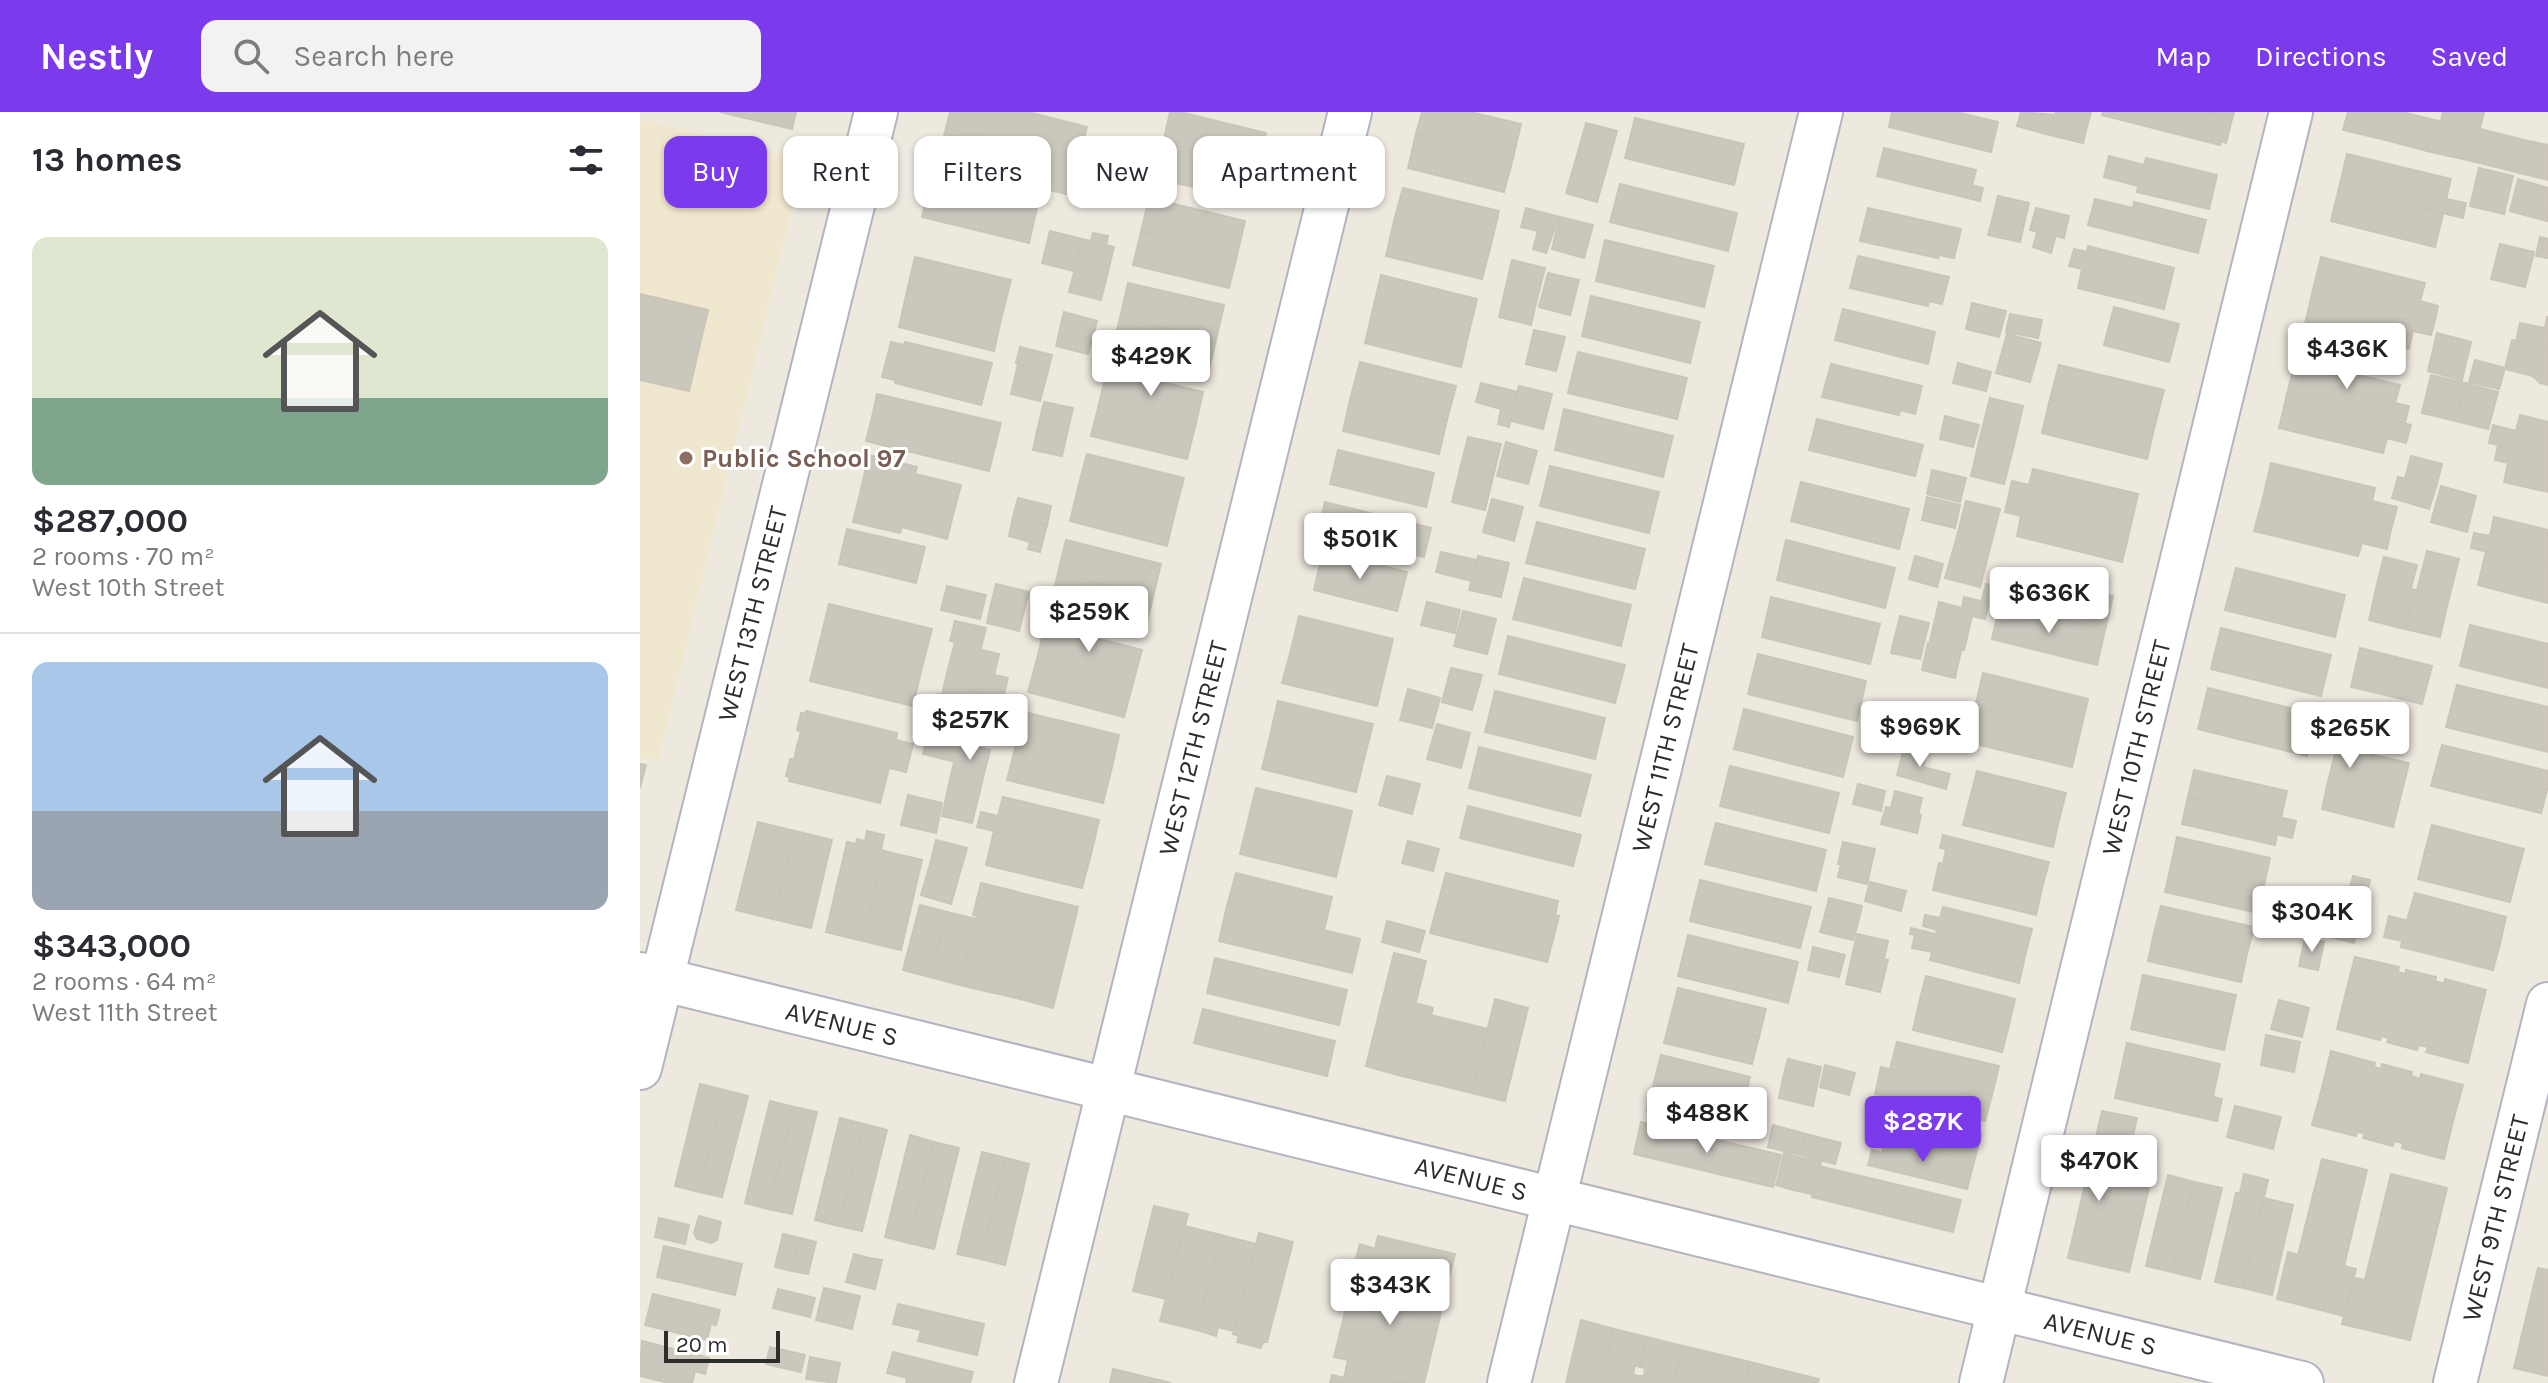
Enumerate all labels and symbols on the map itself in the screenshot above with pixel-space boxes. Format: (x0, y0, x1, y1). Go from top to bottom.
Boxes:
pin: $436K (2291, 323, 2403, 391)
pin: $429K (1095, 330, 1207, 398)
place label: Public School 97 (702, 443, 905, 474)
marker: Public School 97 (677, 449, 695, 467)
street label: WEST 13TH STREET (711, 503, 794, 724)
pin: $501K (1304, 513, 1416, 581)
pin: $636K (1993, 567, 2105, 635)
pin: $259K (1033, 586, 1145, 654)
street label: WEST 10TH STREET (2095, 637, 2178, 858)
street label: WEST 12TH STREET (1152, 638, 1235, 859)
street label: WEST 11TH STREET (1625, 641, 1706, 855)
pin: $257K (914, 694, 1026, 762)
pin: $969K (1864, 701, 1976, 769)
pin: $265K (2294, 702, 2406, 770)
pin: $304K (2256, 886, 2368, 954)
street label: AVENUE S (782, 995, 901, 1053)
pin: $488K (1651, 1087, 1763, 1155)
pin: $287K (1867, 1096, 1979, 1164)
street label: WEST 9TH STREET (2456, 1112, 2536, 1324)
pin: $470K (2043, 1135, 2155, 1203)
street label: AVENUE S (1412, 1150, 1531, 1208)
pin: $343K (1334, 1259, 1446, 1327)
street label: AVENUE S (2041, 1305, 2160, 1363)
scale bar (664, 1327, 780, 1363)

